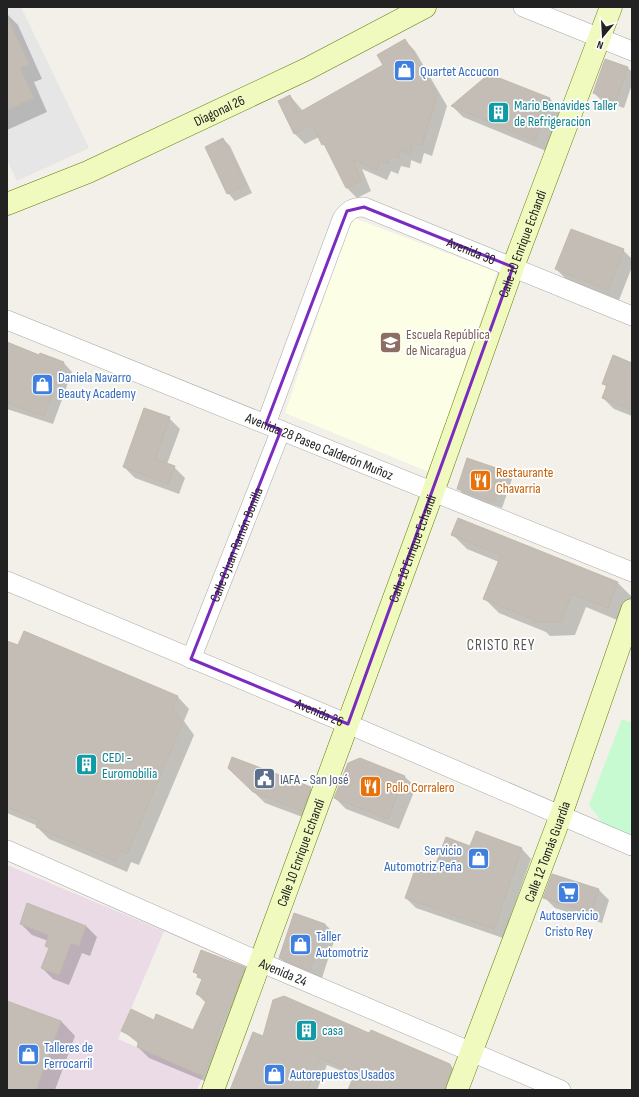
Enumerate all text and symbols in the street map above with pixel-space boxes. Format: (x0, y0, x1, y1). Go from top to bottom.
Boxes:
north arrow (583, 16, 623, 56)
text: N (595, 38, 605, 52)
shop icon: Quartet Accucon (392, 58, 418, 84)
place label: Quartet Accucon (420, 63, 499, 80)
street label: Diagonal 26 (191, 91, 247, 130)
place label: Mario Benavides Taller de Refrigeracion (514, 97, 617, 130)
building icon: Mario Benavides Taller de Refrigeracion (486, 100, 512, 126)
street label: Calle 10 Enrique Echandi (494, 187, 550, 300)
street label: Avenida 30 (444, 233, 498, 268)
place label: Escuela República de Nicaragua (406, 326, 490, 359)
school or university icon: Escuela República de Nicaragua (378, 329, 404, 355)
place label: Daniela Navarro Beauty Academy (58, 369, 136, 402)
shop icon: Daniela Navarro Beauty Academy (29, 372, 55, 398)
street label: Avenida 28 Paseo Calderón Muñoz (242, 408, 396, 483)
place label: Restaurante Chavarria (496, 464, 553, 497)
restaurant icon: Restaurante Chavarria (468, 467, 494, 493)
street label: Calle 8 Juan Ramón Bonilla (206, 485, 266, 604)
street label: Calle 10 Enrique Echandi (385, 492, 440, 605)
district label: CRISTO REY (467, 636, 535, 655)
street label: Avenida 26 (292, 694, 346, 730)
place label: CEDI - Euromobilia (102, 749, 157, 782)
building icon: CEDI - Euromobilia (73, 752, 99, 778)
public building icon: IAFA - San José (251, 766, 277, 792)
place label: IAFA - San José (280, 771, 349, 788)
restaurant icon: Pollo Corralero (357, 774, 383, 800)
place label: Pollo Corralero (386, 779, 455, 796)
street label: Calle 10 Enrique Echandi (273, 796, 328, 909)
street label: Calle 12 Tomás Guardia (520, 799, 574, 904)
place label: Servicio Automotriz Peña (383, 842, 462, 875)
shop icon: Servicio Automotriz Peña (465, 845, 491, 871)
supermarket icon: Autoservicio Cristo Rey (556, 880, 582, 906)
place label: Autoservicio Cristo Rey (539, 907, 599, 940)
place label: Taller Automotriz (315, 928, 369, 961)
shop icon: Taller Automotriz (288, 931, 314, 957)
street label: Avenida 24 (256, 954, 310, 990)
building icon: casa (293, 1017, 319, 1043)
place label: casa (322, 1022, 343, 1039)
place label: Talleres de Ferrocarril (44, 1039, 93, 1072)
shop icon: Talleres de Ferrocarril (15, 1042, 41, 1068)
shop icon: Autorepuestos Usados (262, 1061, 288, 1087)
place label: Autorepuestos Usados (289, 1066, 395, 1083)

